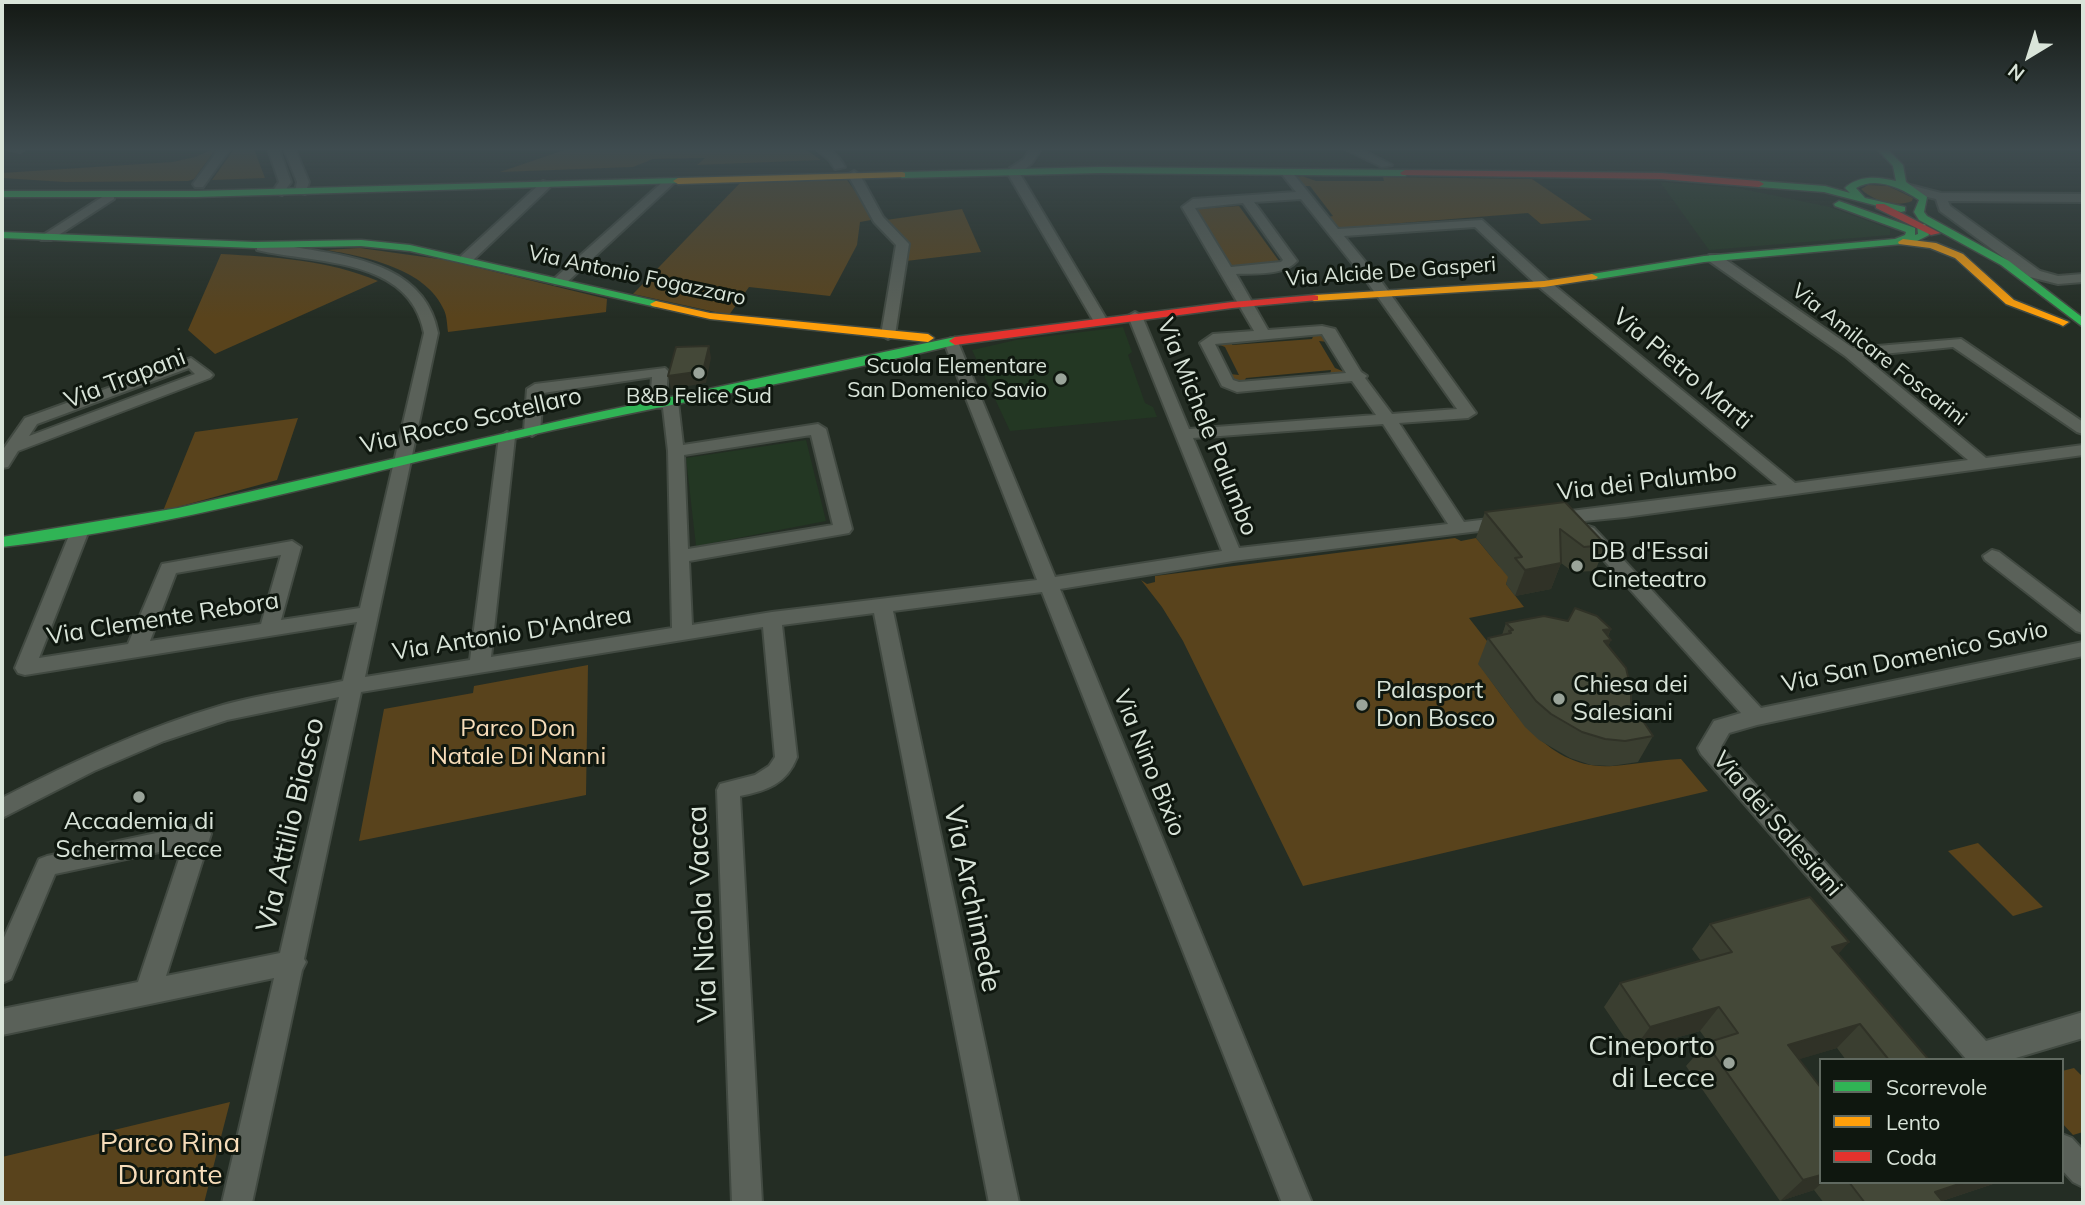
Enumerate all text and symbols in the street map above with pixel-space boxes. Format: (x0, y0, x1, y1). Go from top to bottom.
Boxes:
north arrow (1994, 21, 2064, 91)
text: N (2003, 59, 2029, 86)
street label: Via Antonio Fogazzaro (526, 241, 748, 311)
street label: Via Alcide De Gasperi (1285, 252, 1497, 292)
street label: Via Amilcare Foscarini (1786, 279, 1972, 431)
street label: Via Pietro Marti (1607, 302, 1757, 436)
street label: Via Michele Palumbo (1150, 314, 1264, 540)
street label: Via Trapani (60, 343, 190, 415)
place label: Scuola Elementare San Domenico Savio (847, 354, 1047, 404)
marker: B&B Felice Sud (691, 365, 707, 381)
marker: Scuola Elementare San Domenico Savio (1053, 371, 1069, 387)
street label: Via Rocco Scotellaro (358, 382, 584, 460)
place label: B&B Felice Sud (626, 384, 772, 410)
street label: Via dei Palumbo (1556, 457, 1738, 507)
place label: DB d'Essai Cineteatro (1591, 538, 1709, 594)
marker: DB d'Essai Cineteatro (1569, 558, 1585, 574)
street label: Via Clemente Rebora (45, 586, 281, 652)
street label: Via Antonio D'Andrea (390, 601, 634, 667)
street label: Via San Domenico Savio (1779, 615, 2051, 699)
place label: Chiesa dei Salesiani (1573, 671, 1688, 727)
place label: Palasport Don Bosco (1376, 677, 1495, 733)
street label: Via Nino Bixio (1107, 686, 1191, 840)
marker: Chiesa dei Salesiani (1551, 691, 1567, 707)
marker: Palasport Don Bosco (1354, 697, 1370, 713)
street label: Via Attilio Biasco (250, 715, 332, 935)
park label: Parco Don Natale Di Nanni (430, 715, 606, 771)
street label: Via dei Salesiani (1706, 746, 1848, 902)
marker: Accademia di Scherma Lecce (131, 789, 147, 805)
street label: Via Archimede (936, 803, 1008, 995)
street label: Via Nicola Vacca (681, 805, 725, 1023)
place label: Accademia di Scherma Lecce (56, 808, 222, 864)
place label: Cineporto di Lecce (1588, 1030, 1715, 1096)
marker: Cineporto di Lecce (1721, 1055, 1737, 1071)
legend (1819, 1058, 2064, 1184)
text: Scorrevole (1886, 1074, 1987, 1100)
text: Lento (1886, 1109, 1940, 1135)
park label: Parco Rina Durante (100, 1127, 240, 1193)
text: Coda (1886, 1144, 1937, 1170)

